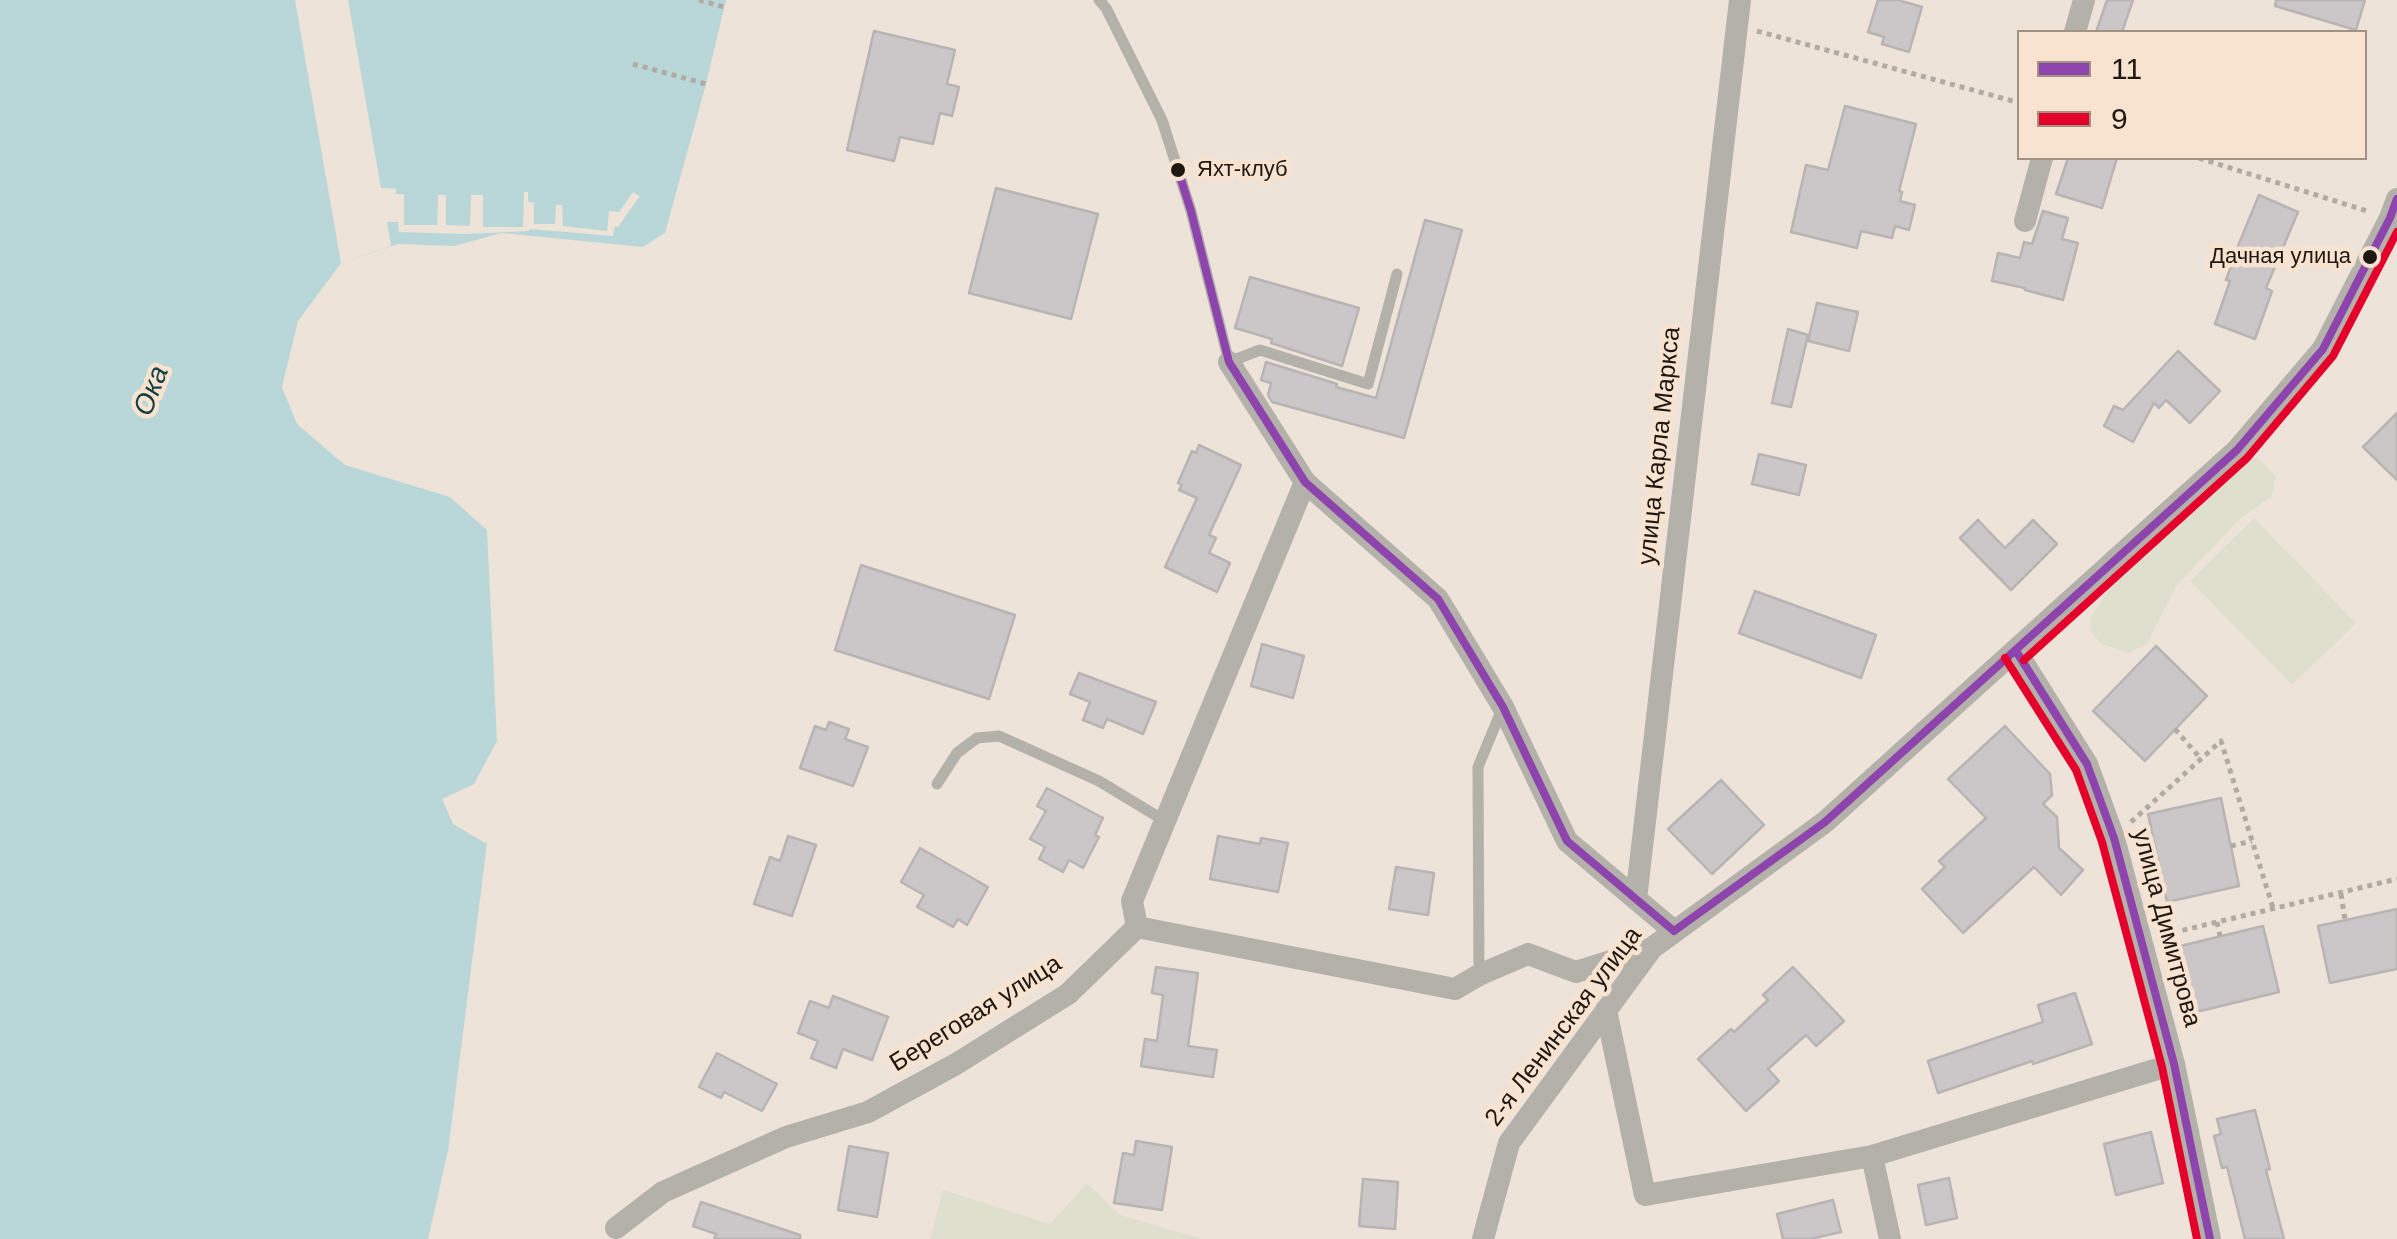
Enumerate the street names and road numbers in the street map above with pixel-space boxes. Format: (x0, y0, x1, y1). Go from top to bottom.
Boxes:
street label: улица Карла Маркса (1633, 326, 1687, 566)
street label: улица Димитрова (2125, 826, 2207, 1030)
street label: 2-я Ленинская улица (1479, 921, 1649, 1133)
street label: Береговая улица (885, 949, 1067, 1079)

